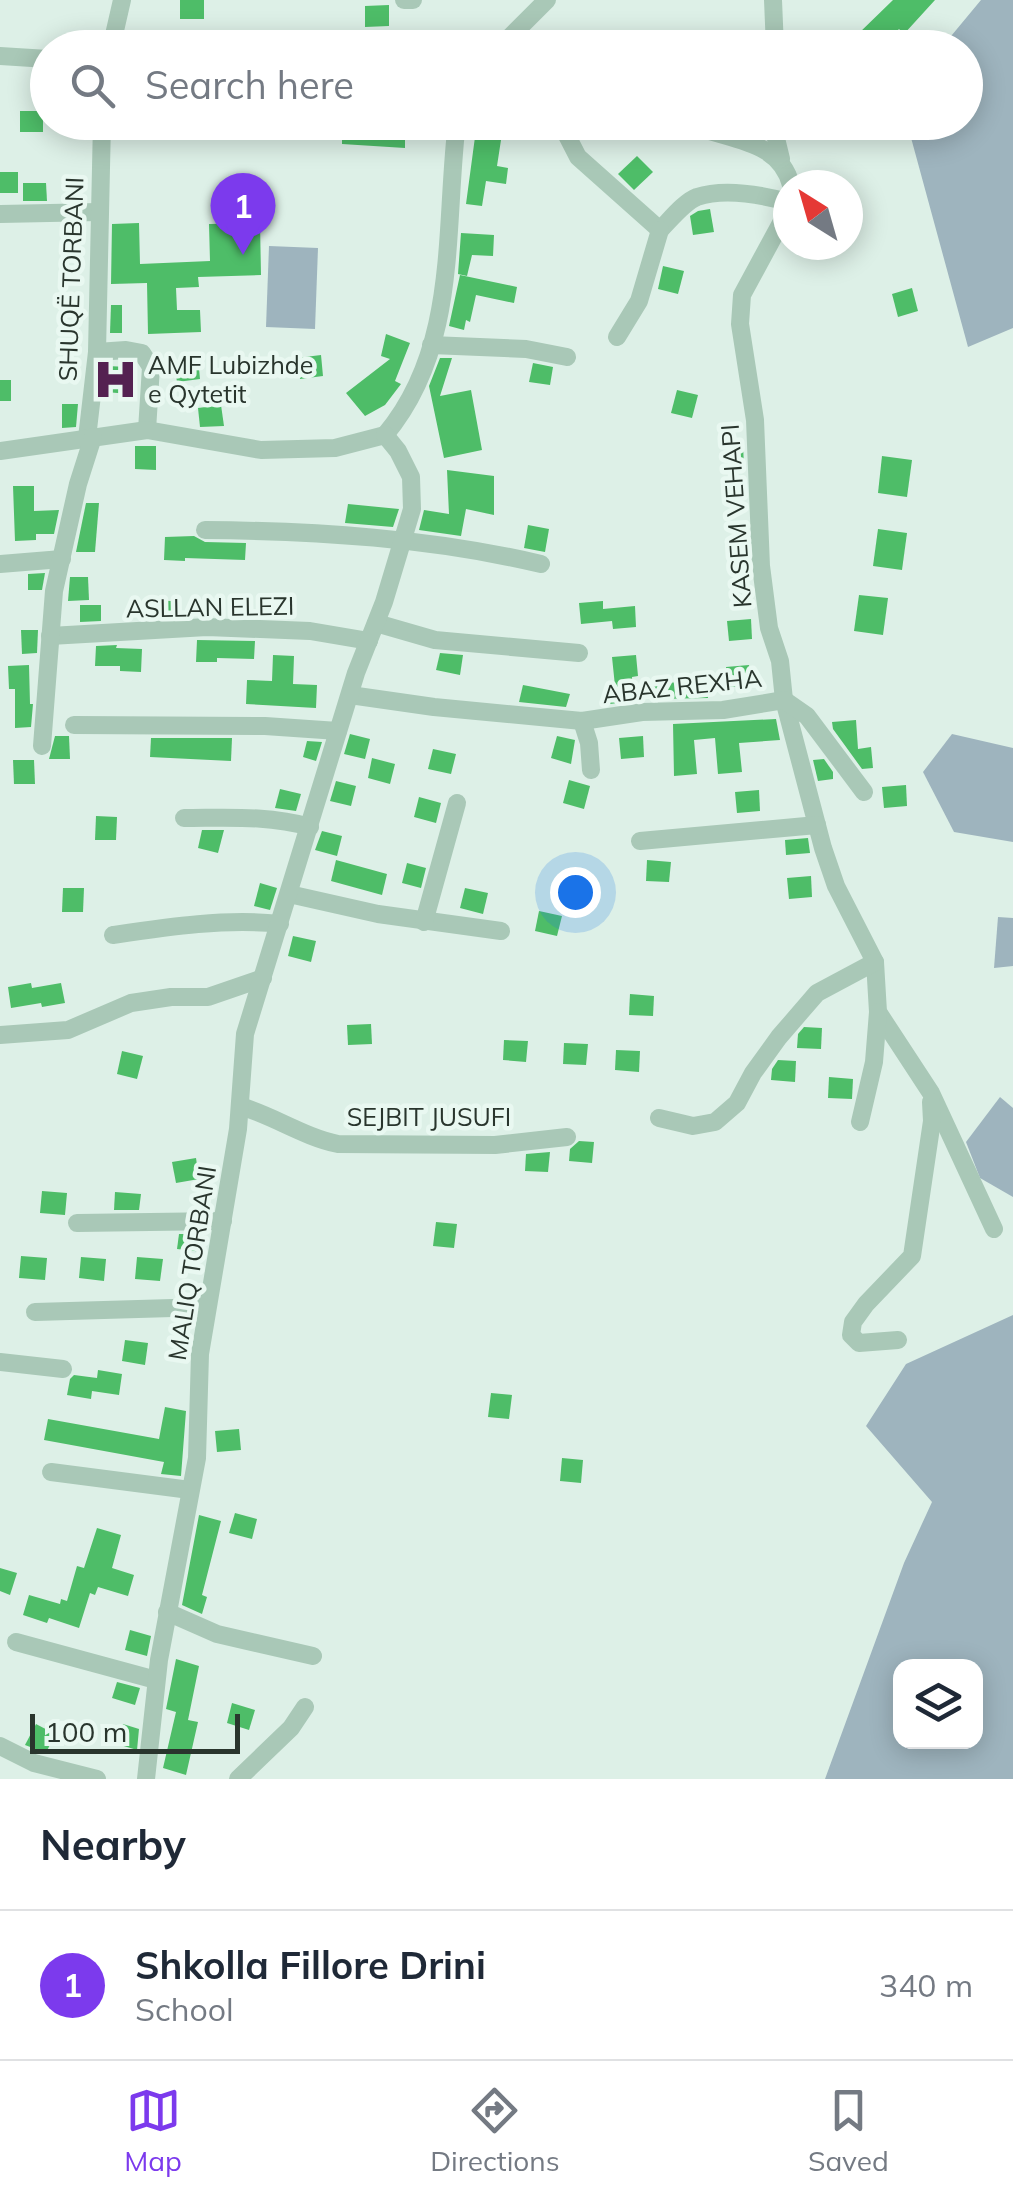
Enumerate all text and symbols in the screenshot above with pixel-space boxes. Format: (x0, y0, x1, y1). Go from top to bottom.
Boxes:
search box (30, 30, 983, 140)
icon: search (65, 58, 120, 113)
text: Search here (145, 61, 354, 109)
north arrow (773, 170, 863, 260)
pin: 1 (210, 172, 276, 255)
street label: SHUQË TORBANI (51, 176, 90, 382)
place label: AMF Lubizhde e Qytetit (148, 349, 313, 409)
hospital icon: AMF Lubizhde e Qytetit (91, 355, 139, 403)
street label: KASEM VEHAPI (714, 423, 757, 609)
street label: ASLLAN ELEZI (125, 590, 295, 623)
street label: ABAZ REXHA (601, 662, 763, 709)
your location (550, 867, 601, 918)
street label: SEJBIT JUSUFI (347, 1101, 511, 1132)
street label: MALIQ TORBANI (161, 1163, 222, 1362)
map controls (893, 1659, 983, 1749)
button: layers (893, 1659, 983, 1749)
scale bar (30, 1709, 240, 1754)
text: 100 m (45, 1714, 127, 1749)
text: Nearby (40, 1818, 186, 1871)
text: Shkolla Fillore Drini (135, 1941, 486, 1989)
text: 1 (63, 1965, 82, 2005)
text: 340 m (879, 1965, 973, 2005)
text: School (135, 1989, 234, 2029)
tab: Map (124, 2083, 182, 2178)
tab: Directions (430, 2083, 560, 2178)
tab: Saved (808, 2083, 889, 2178)

